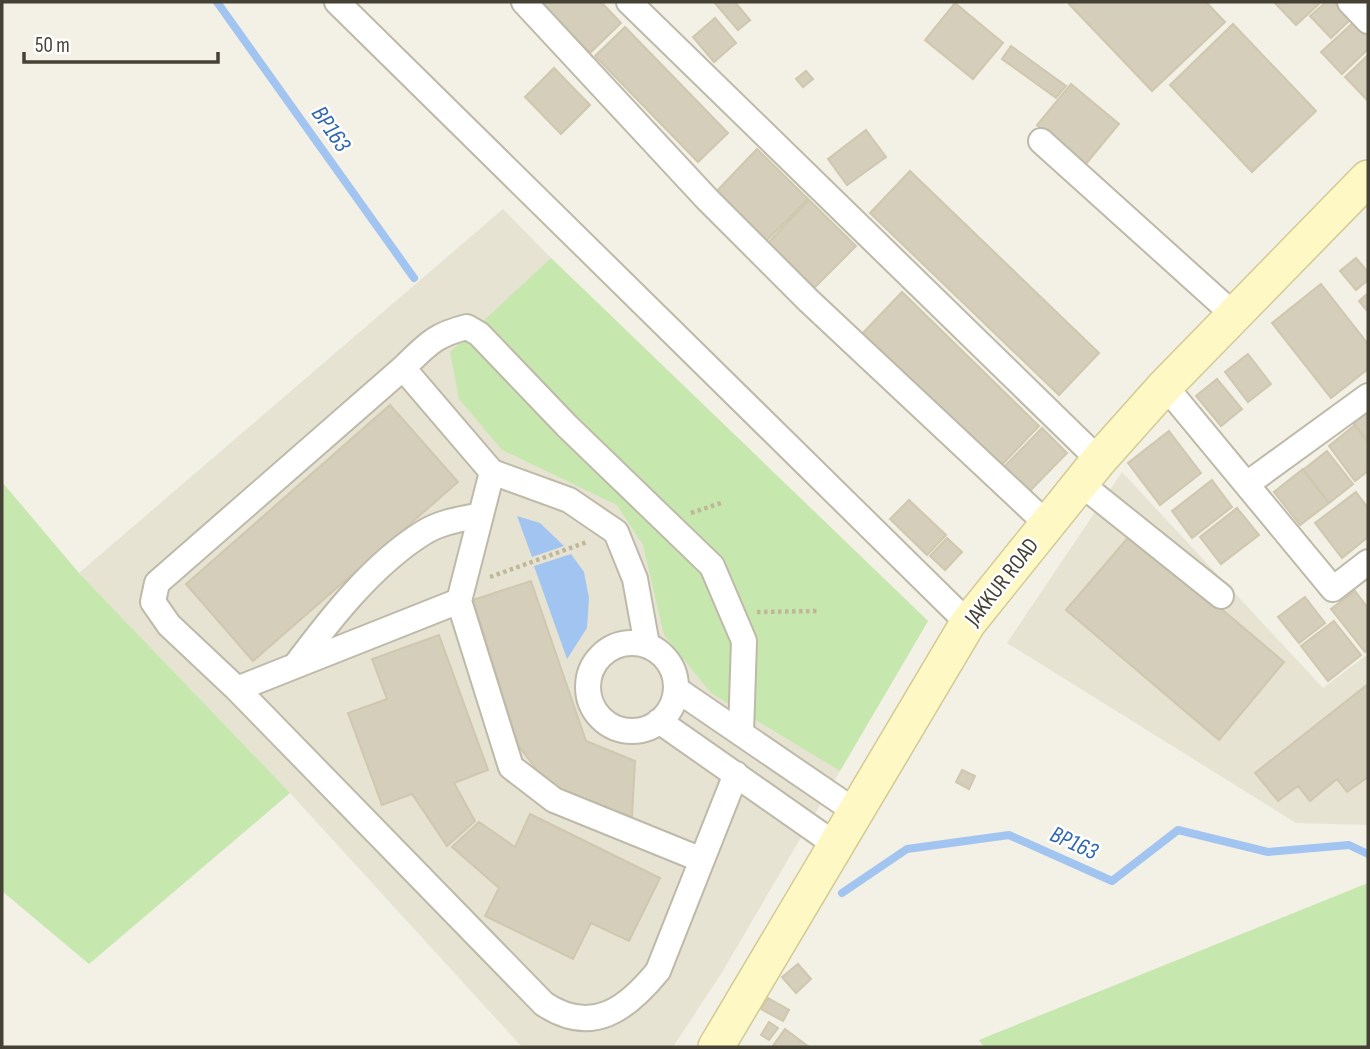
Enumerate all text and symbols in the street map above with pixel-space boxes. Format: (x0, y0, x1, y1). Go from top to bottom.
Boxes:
scale bar (24, 21, 219, 65)
text: 50 m (35, 33, 70, 58)
water label: BP163 (305, 100, 357, 158)
street label: JAKKUR ROAD (958, 532, 1045, 632)
water label: BP163 (1046, 820, 1103, 866)

